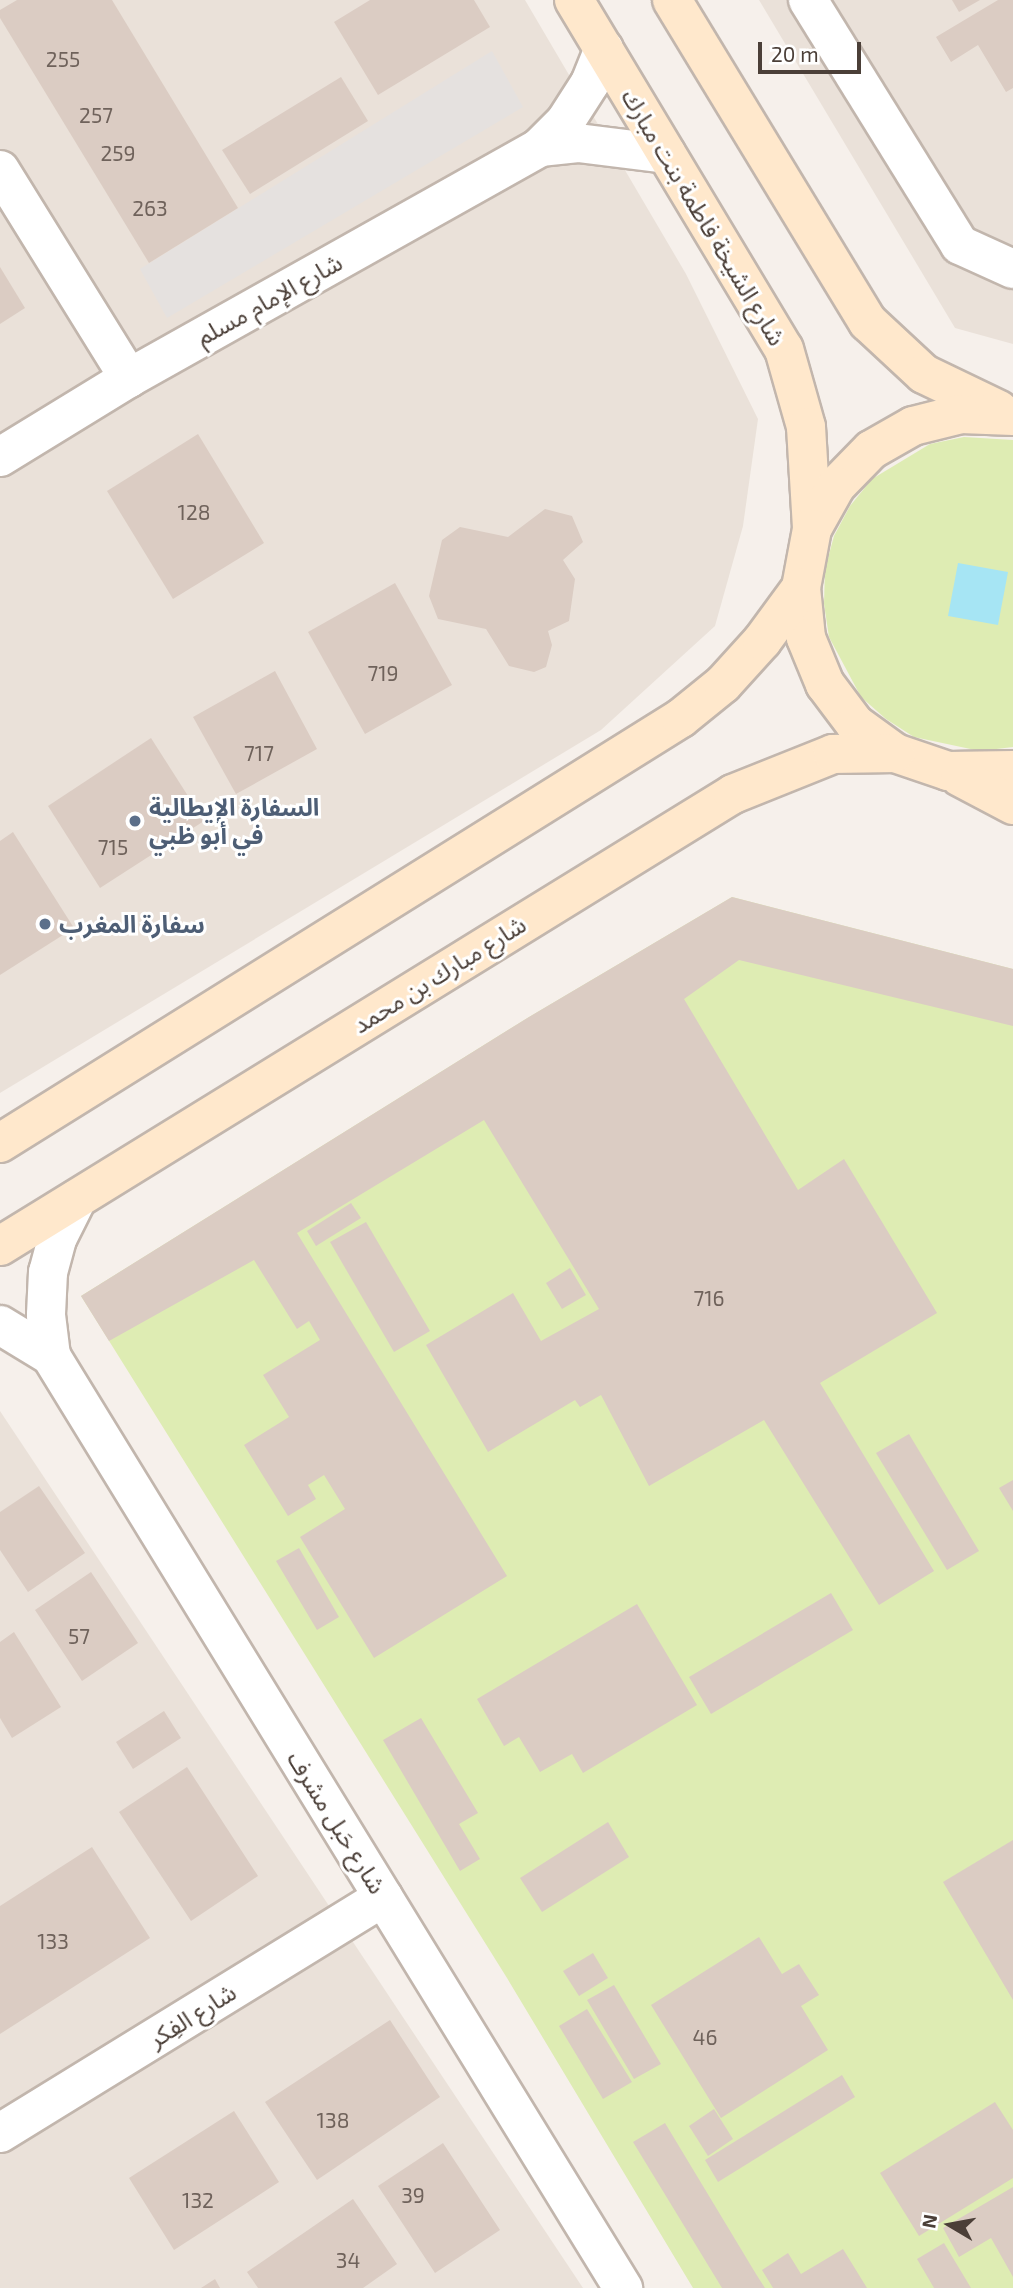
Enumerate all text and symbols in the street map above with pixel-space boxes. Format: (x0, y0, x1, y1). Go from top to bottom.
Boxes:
scale bar (761, 28, 864, 72)
text: 20 m (771, 41, 819, 66)
house number: 255 (46, 46, 80, 72)
street label: شارع الشيخة فاطمة بنت مبارك (616, 84, 792, 350)
house number: 257 (79, 102, 113, 128)
house number: 259 (100, 140, 136, 166)
house number: 263 (132, 195, 168, 221)
street label: شارع الإمام مسلم (191, 247, 347, 351)
house number: 128 (178, 499, 210, 525)
house number: 719 (367, 660, 399, 686)
house number: 717 (244, 740, 274, 766)
place label: السفارة الإيطالية في أبو ظبي (149, 793, 319, 849)
marker: السفارة الإيطالية في أبو ظبي (127, 813, 143, 829)
house number: 715 (98, 834, 128, 860)
street label: شارع مبارك بن محمد (347, 909, 531, 1039)
place label: سفارة المغرب (59, 910, 205, 938)
marker: سفارة المغرب (37, 916, 53, 932)
house number: 716 (693, 1285, 725, 1311)
house number: 57 (68, 1623, 90, 1649)
street label: شارع حَبل مشرف (282, 1745, 392, 1899)
house number: 133 (37, 1928, 69, 1954)
street label: شارع الفِكر (143, 1977, 241, 2053)
house number: 46 (693, 2024, 717, 2050)
house number: 138 (317, 2107, 349, 2133)
house number: 39 (401, 2182, 425, 2208)
house number: 132 (182, 2187, 214, 2213)
north arrow (915, 2190, 985, 2260)
text: N (916, 2213, 941, 2230)
house number: 34 (336, 2247, 360, 2273)

